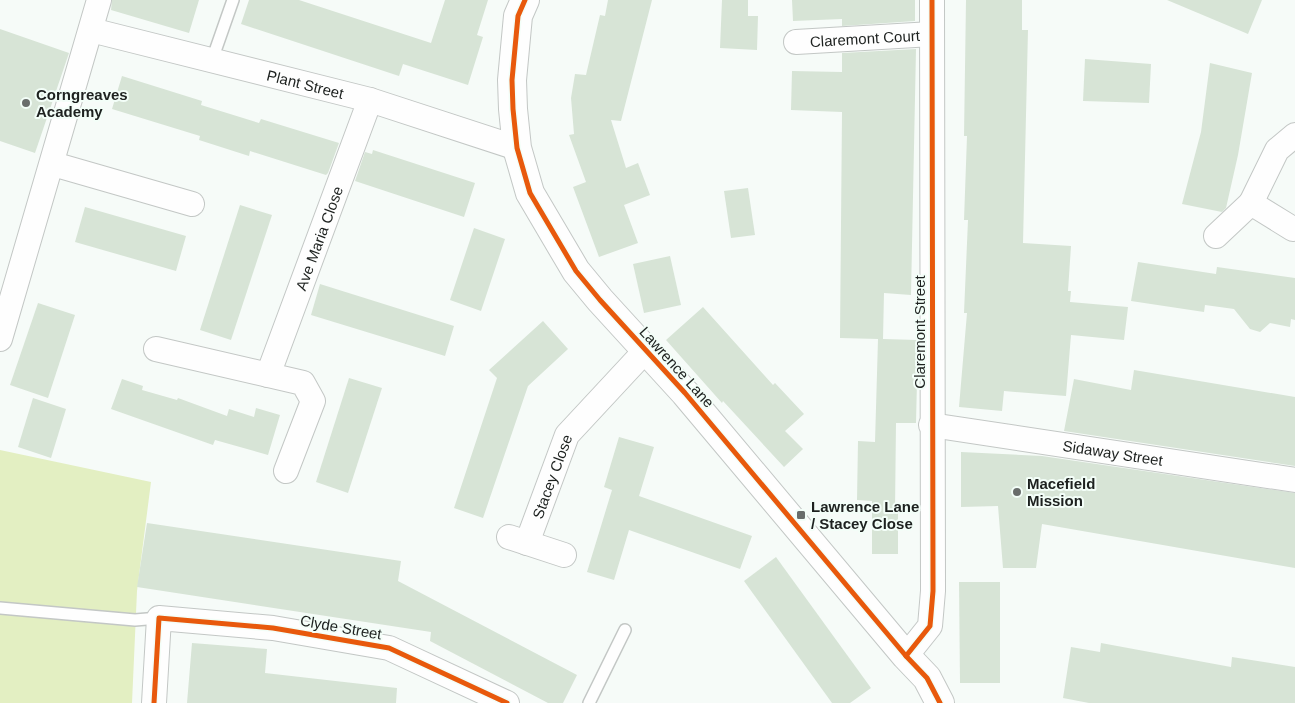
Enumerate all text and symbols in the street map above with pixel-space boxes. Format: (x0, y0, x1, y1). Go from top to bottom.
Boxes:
street label: Claremont Court (809, 26, 921, 50)
street label: Plant Street (265, 66, 346, 102)
place label: Corngreaves Academy (36, 86, 128, 120)
marker: Corngreaves Academy (20, 97, 32, 109)
street label: Ave Maria Close (292, 184, 346, 293)
street label: Claremont Street (911, 274, 928, 389)
street label: Lawrence Lane (636, 323, 718, 411)
street label: Stacey Close (528, 432, 575, 521)
street label: Sidaway Street (1062, 437, 1165, 469)
place label: Macefield Mission (1027, 475, 1095, 509)
marker: Macefield Mission (1011, 486, 1023, 498)
place label: Lawrence Lane / Stacey Close (811, 498, 919, 532)
marker: Lawrence Lane / Stacey Close (795, 509, 807, 521)
street label: Clyde Street (299, 611, 384, 643)

